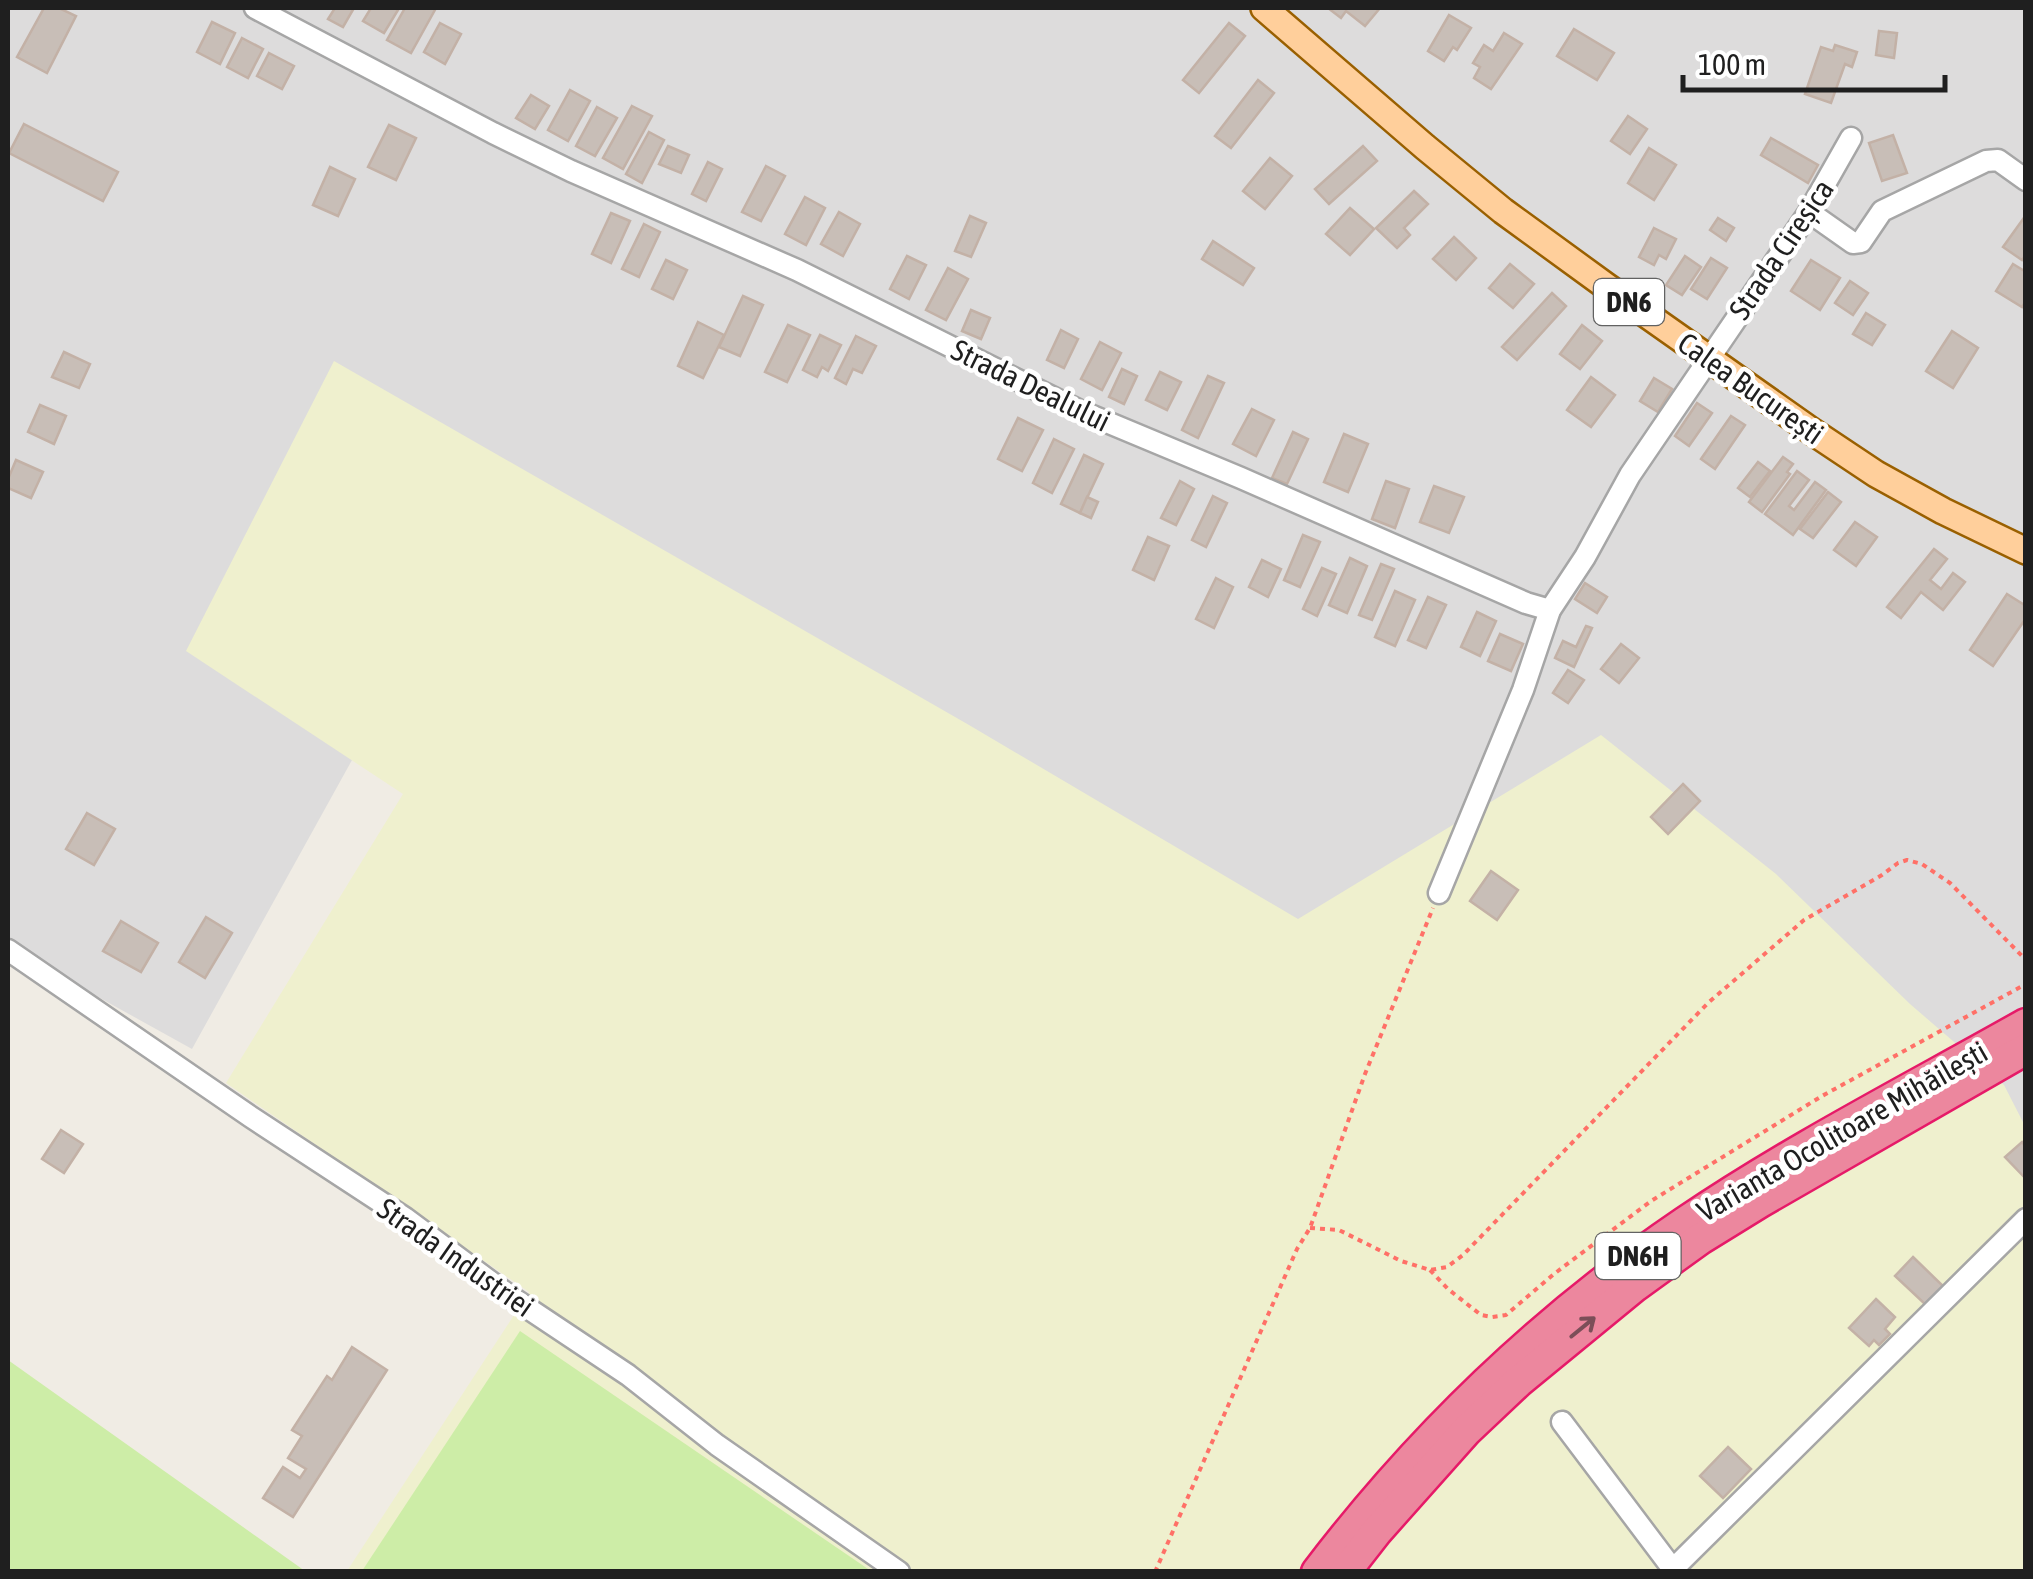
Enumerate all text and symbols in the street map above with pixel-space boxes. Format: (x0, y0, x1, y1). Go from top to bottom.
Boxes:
scale bar (1683, 30, 1946, 92)
text: 100 m (1698, 47, 1766, 81)
street label: Strada Cireșica (1722, 173, 1841, 326)
road number: DN6 (1594, 279, 1664, 325)
street label: Calea București (1671, 325, 1830, 451)
street label: Strada Dealului (946, 332, 1116, 438)
street label: Varianta Ocolitoare Mihăilești (1691, 1034, 1993, 1229)
street label: Strada Industriei (372, 1191, 540, 1323)
road number: DN6H (1596, 1233, 1680, 1279)
one-way arrow (1570, 1316, 1596, 1338)

